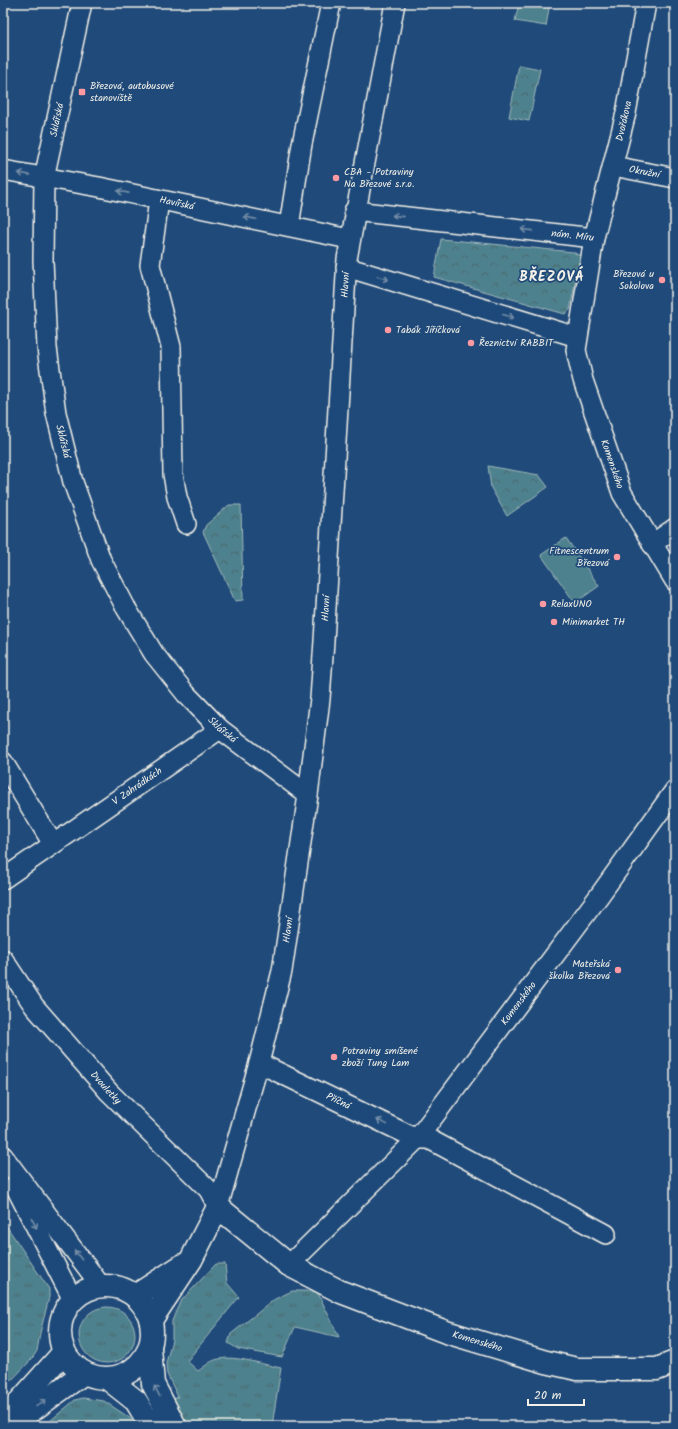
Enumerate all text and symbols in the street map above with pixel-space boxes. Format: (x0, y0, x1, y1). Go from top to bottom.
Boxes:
place label: Březová, autobusové stanoviště (90, 78, 174, 106)
marker: Březová, autobusové stanoviště (77, 87, 87, 97)
street label: Dvořákova (612, 99, 637, 143)
street label: Sklářská (46, 100, 69, 138)
street label: Okružní (628, 161, 663, 183)
place label: CBA - Potraviny Na Březové s.r.o. (344, 164, 414, 192)
one-way arrow (18, 170, 31, 178)
marker: CBA - Potraviny Na Březové s.r.o. (331, 173, 341, 183)
one-way arrow (117, 188, 130, 196)
street label: Havířská (158, 192, 197, 215)
one-way arrow (392, 212, 405, 220)
one-way arrow (244, 214, 257, 222)
street label: nám. Míru (550, 225, 595, 246)
one-way arrow (521, 226, 534, 234)
district label: BŘEZOVÁ (519, 266, 585, 288)
place label: Březová u Sokolova (613, 266, 654, 294)
street label: Hlavní (337, 270, 354, 298)
one-way arrow (376, 275, 389, 282)
marker: Březová u Sokolova (657, 275, 667, 285)
one-way arrow (501, 313, 514, 320)
place label: Tabák Jiříčková (396, 322, 461, 338)
marker: Tabák Jiříčková (383, 325, 393, 335)
place label: Řeznictví RABBIT (479, 335, 555, 351)
marker: Řeznictví RABBIT (466, 338, 476, 348)
street label: Sklářská (51, 423, 75, 461)
street label: Komenského (596, 437, 628, 491)
place label: Fitnescentrum Březová (549, 543, 610, 571)
marker: Fitnescentrum Březová (612, 552, 622, 562)
street label: Hlavní (317, 593, 335, 622)
place label: RelaxUNO (551, 596, 592, 612)
marker: RelaxUNO (538, 599, 548, 609)
place label: Minimarket TH (562, 614, 625, 630)
marker: Minimarket TH (549, 617, 559, 627)
street label: Sklářská (204, 713, 241, 748)
street label: V Zahrádkách (109, 763, 165, 809)
street label: Hlavní (278, 914, 298, 944)
place label: Mateřská školka Březová (549, 956, 611, 984)
marker: Mateřská školka Březová (613, 965, 623, 975)
street label: Komenského (497, 978, 541, 1029)
place label: Potraviny smíšené zboží Tung Lam (342, 1043, 418, 1071)
marker: Potraviny smíšené zboží Tung Lam (329, 1052, 339, 1062)
street label: Dvouletky (86, 1067, 125, 1108)
street label: Příčná (323, 1088, 354, 1114)
one-way arrow (376, 1118, 388, 1125)
one-way arrow (30, 1216, 38, 1228)
one-way arrow (74, 1249, 82, 1260)
street label: Komenského (450, 1326, 505, 1357)
scale bar (528, 1381, 584, 1407)
one-way arrow (153, 1385, 160, 1397)
text: 20 m (534, 1386, 562, 1405)
one-way arrow (36, 1399, 47, 1407)

